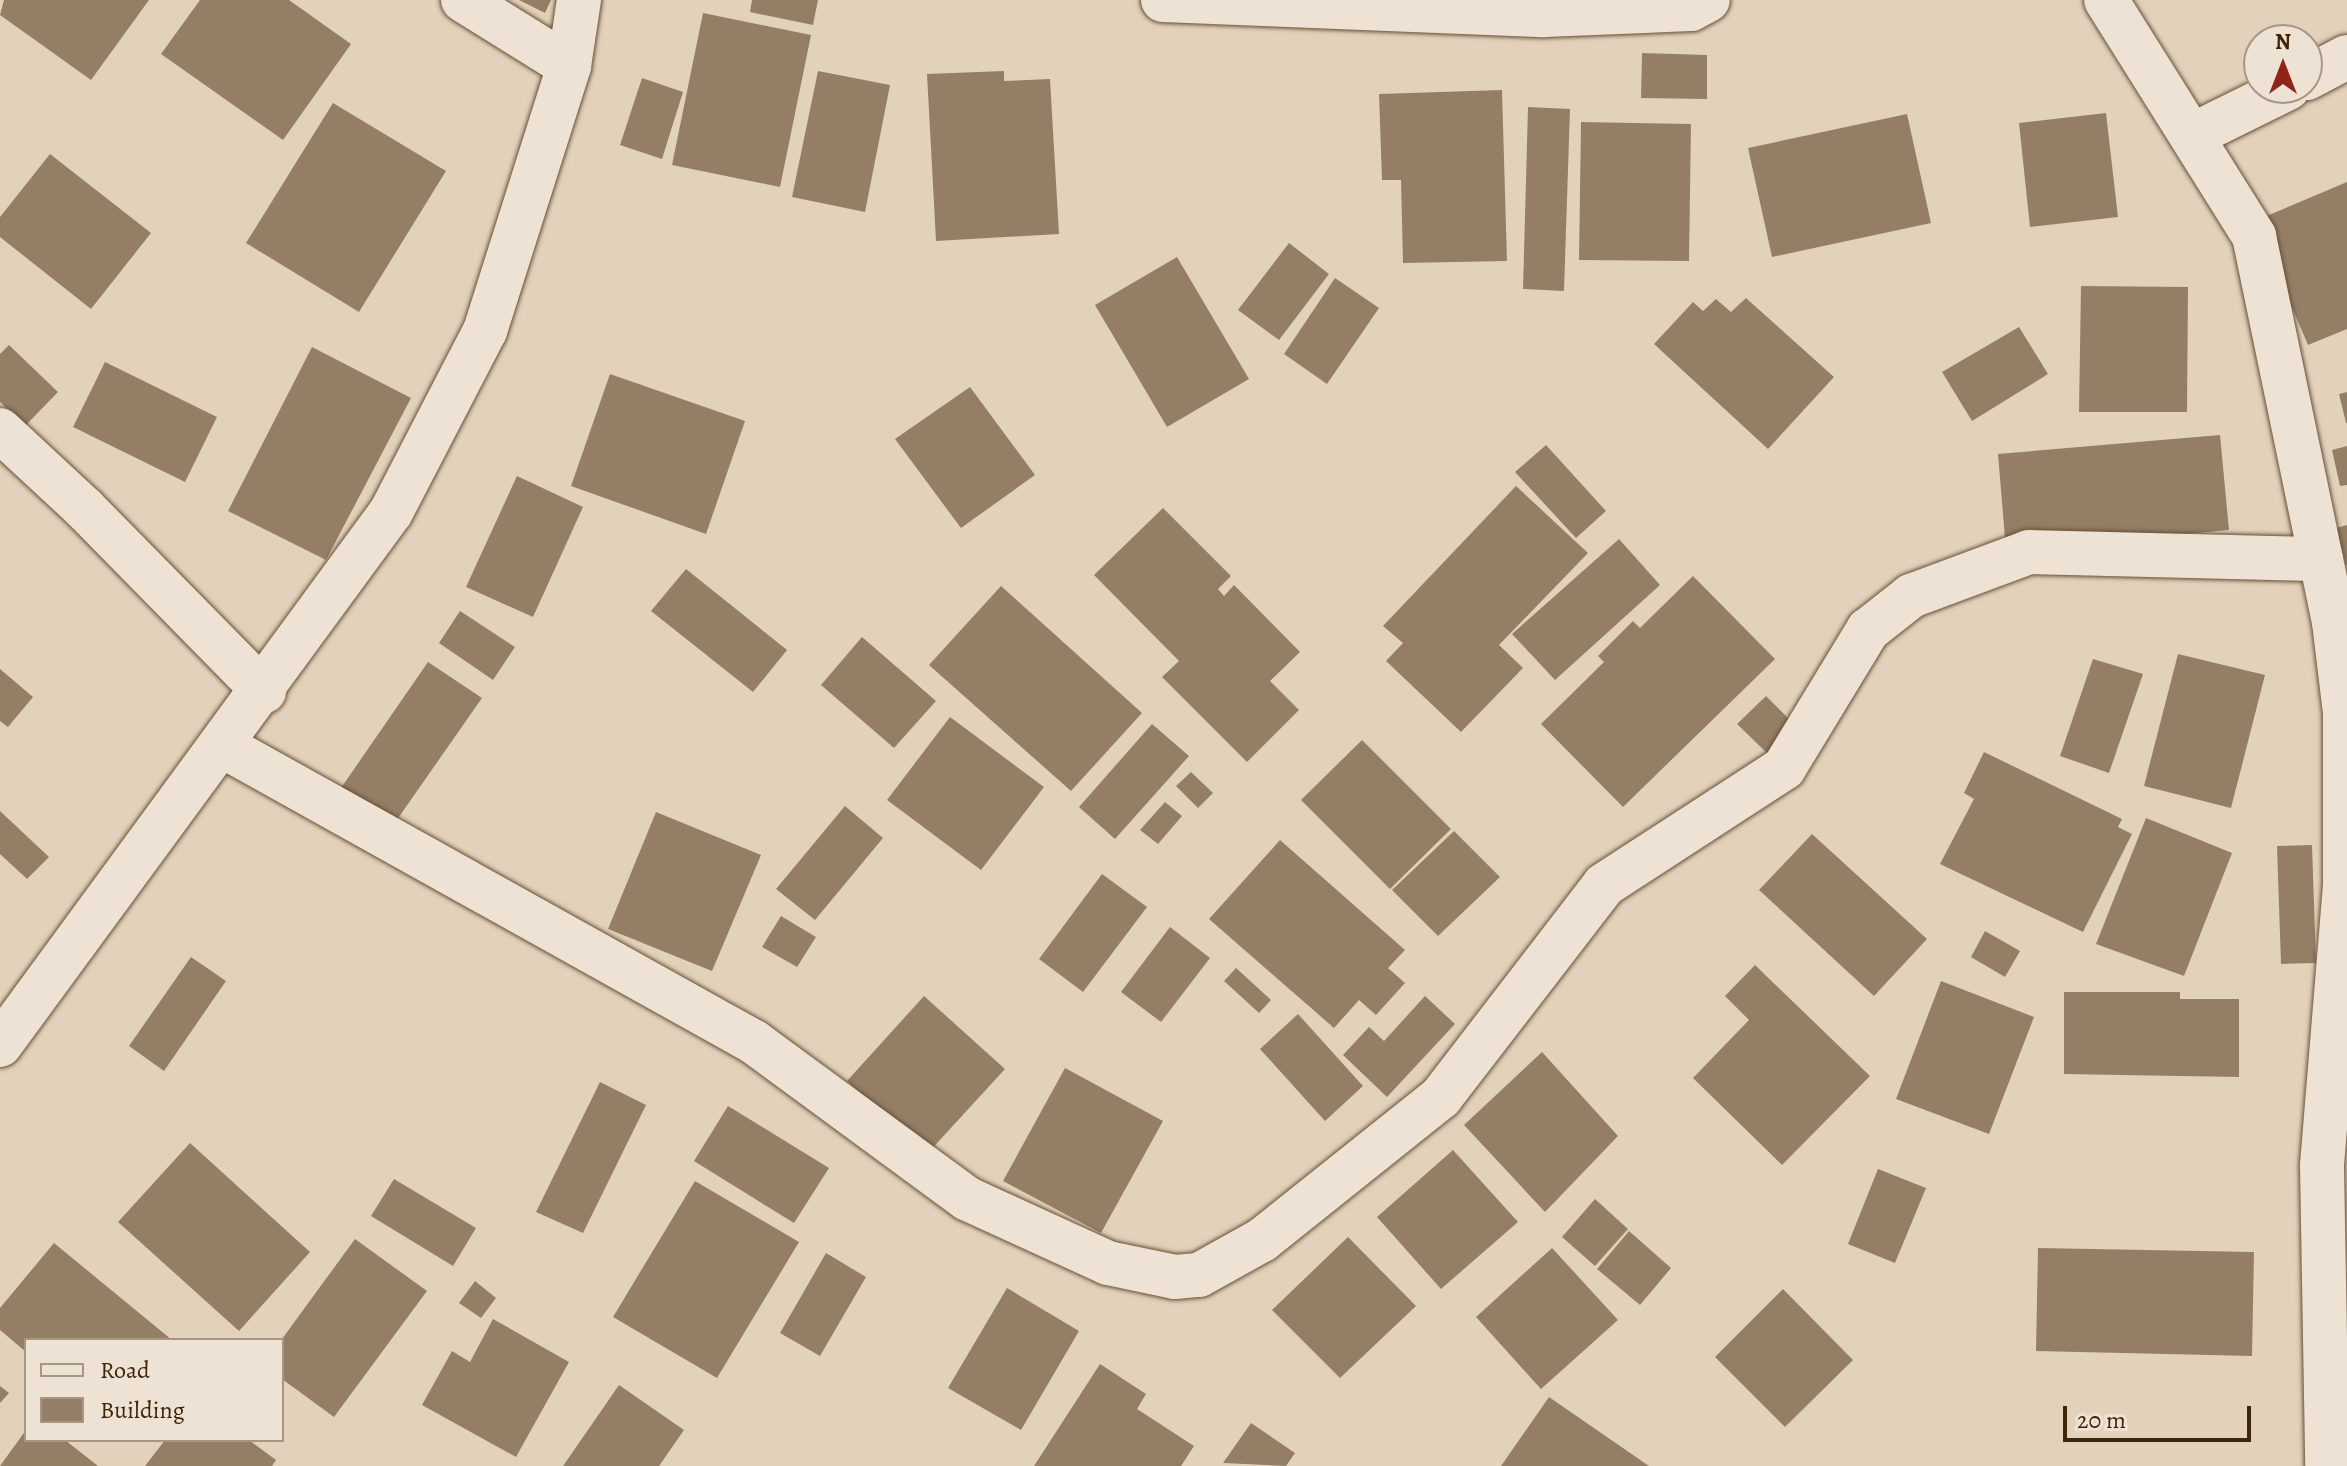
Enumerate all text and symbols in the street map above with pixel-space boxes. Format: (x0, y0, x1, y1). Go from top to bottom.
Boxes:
north arrow (2243, 24, 2323, 104)
text: N (2275, 27, 2291, 57)
legend (24, 1338, 284, 1442)
text: Road (100, 1354, 150, 1386)
scale bar (2067, 1390, 2255, 1440)
text: Building (100, 1394, 185, 1426)
text: 20 m (2077, 1404, 2126, 1436)

